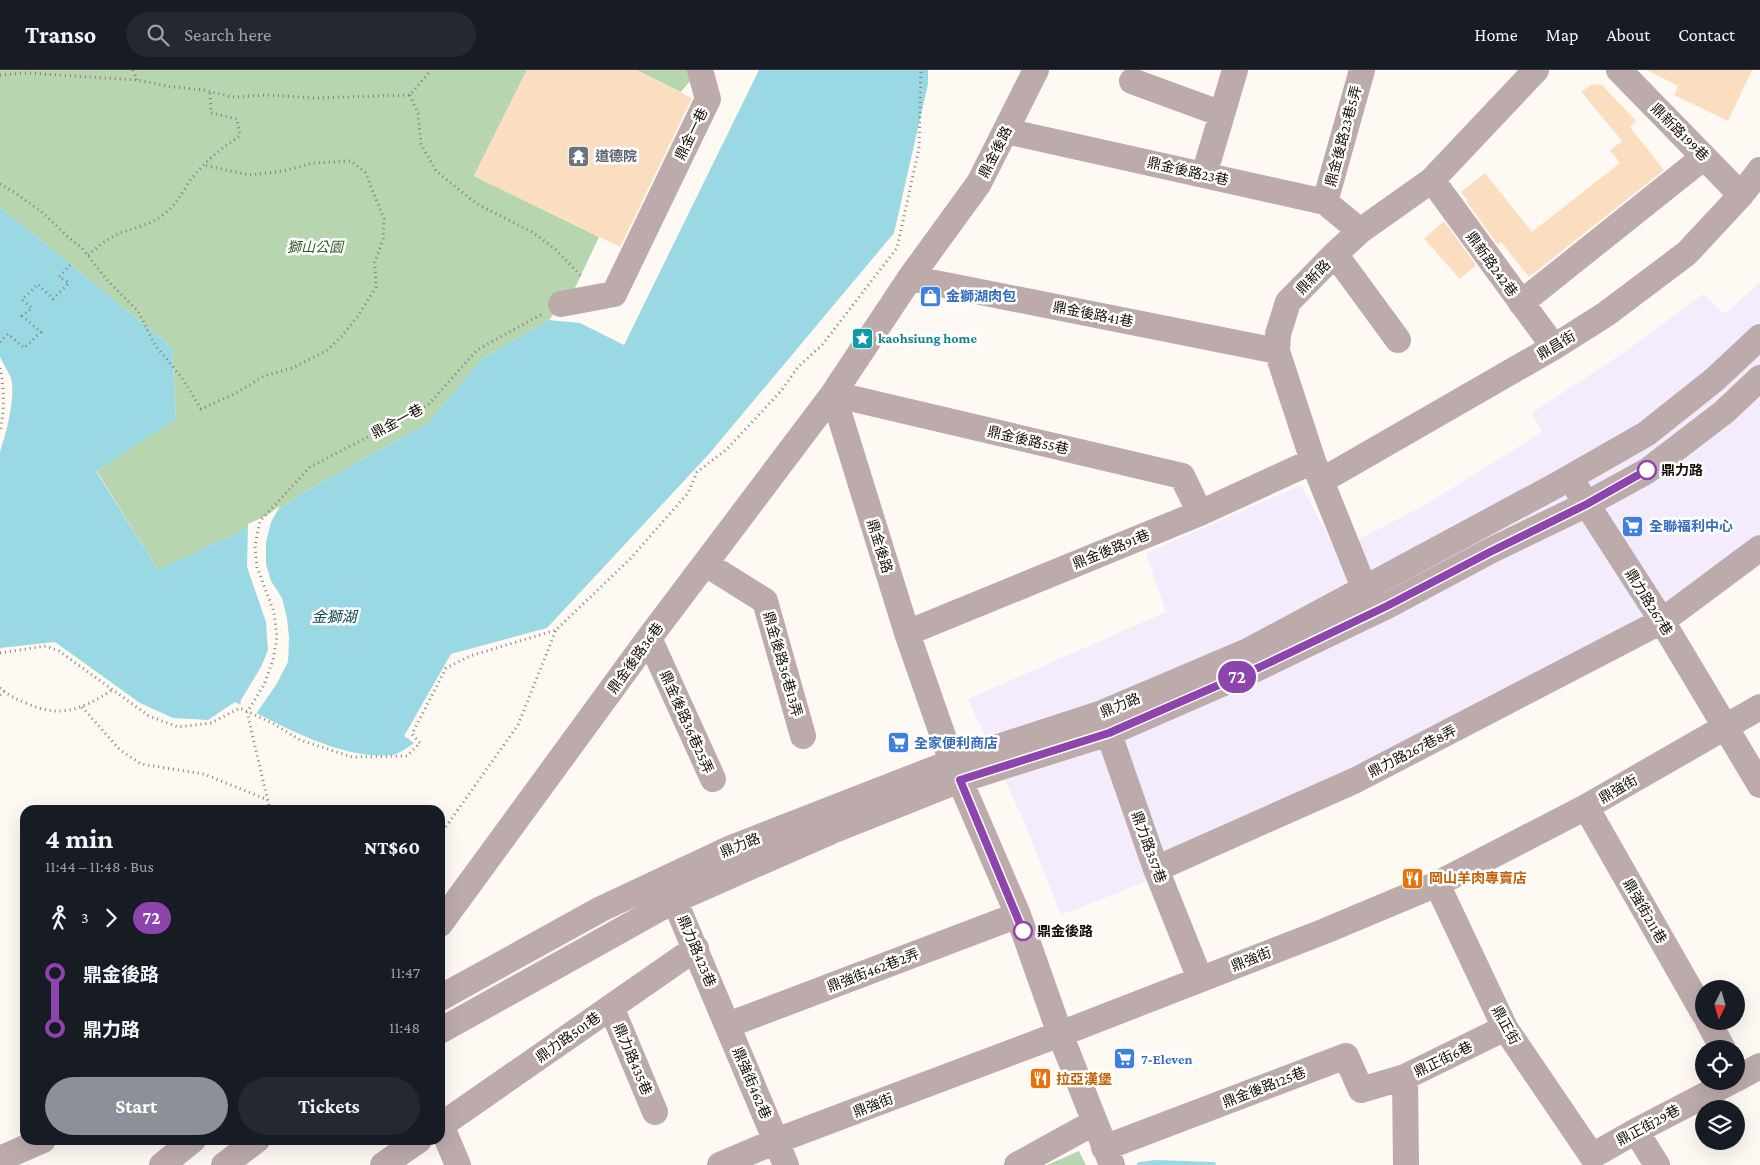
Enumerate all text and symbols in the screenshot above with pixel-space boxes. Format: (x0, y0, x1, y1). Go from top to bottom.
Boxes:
search box (126, 12, 476, 57)
text: Transo (25, 21, 96, 48)
icon: search (144, 21, 172, 49)
text: Search here (184, 24, 271, 45)
text: Home (1475, 25, 1518, 45)
text: Map (1546, 25, 1578, 45)
text: About (1606, 25, 1650, 45)
text: Contact (1678, 25, 1735, 45)
street label: 鼎金後路23巷5弄 (1322, 84, 1364, 188)
street label: 鼎新路199巷 (1648, 100, 1712, 164)
street label: 鼎金一巷 (672, 105, 710, 163)
street label: 鼎金後路 (975, 123, 1015, 181)
temple icon: 道德院 (567, 144, 591, 168)
place label: 道德院 (595, 148, 637, 164)
street label: 鼎金後路23巷 (1146, 154, 1230, 188)
street label: 鼎新路242巷 (1463, 228, 1521, 300)
park label: 獅山公園 (287, 239, 345, 255)
street label: 鼎新路 (1293, 256, 1333, 298)
shop icon: 金獅湖肉包 (918, 284, 942, 308)
place label: 金獅湖肉包 (946, 288, 1016, 304)
street label: 鼎金後路41巷 (1051, 298, 1135, 330)
place icon: kaohsiung home (850, 326, 874, 350)
street label: 鼎昌街 (1534, 327, 1578, 363)
place label: kaohsiung home (878, 330, 977, 346)
street label: 鼎金一巷 (369, 401, 425, 441)
street label: 鼎金後路55巷 (986, 423, 1070, 457)
marker: 鼎力路 (1637, 460, 1657, 480)
place label: 鼎力路 (1661, 462, 1703, 478)
supermarket icon: 全聯福利中心 (1621, 514, 1645, 538)
street label: 鼎金後路 (864, 517, 896, 575)
place label: 全聯福利中心 (1649, 518, 1733, 534)
street label: 鼎金後路91巷 (1070, 526, 1152, 572)
street label: 鼎力路267巷 (1622, 566, 1676, 638)
water label: 金獅湖 (311, 609, 358, 625)
street label: 鼎金後路36巷13弄 (760, 609, 806, 719)
street label: 鼎金後路36巷 (604, 619, 666, 697)
line badge: 72 (1214, 661, 1260, 693)
text: 72 (1228, 667, 1246, 687)
street label: 鼎金後路36巷25弄 (657, 668, 717, 776)
street label: 鼎力路 (1098, 690, 1142, 720)
street label: 鼎力路267巷8弄 (1365, 722, 1459, 780)
supermarket icon: 全家便利商店 (886, 731, 910, 755)
place label: 全家便利商店 (914, 735, 998, 751)
street label: 鼎強街 (1596, 772, 1640, 806)
street label: 鼎力路357巷 (1129, 809, 1169, 885)
text: 4 min (45, 823, 113, 854)
street label: 鼎力路 (718, 830, 762, 860)
text: NT$60 (364, 837, 420, 858)
text: 11:44 – 11:48 · Bus (45, 858, 154, 875)
restaurant icon: 岡山羊肉專賣店 (1401, 866, 1425, 890)
place label: 岡山羊肉專賣店 (1429, 870, 1527, 886)
street label: 鼎強街211巷 (1620, 876, 1670, 946)
icon: walk (45, 904, 73, 932)
icon: forward (97, 904, 125, 932)
text: 72 (143, 908, 161, 928)
text: 3 (81, 909, 89, 926)
street label: 鼎力路423巷 (675, 913, 719, 989)
marker: 鼎金後路 (1013, 921, 1033, 941)
place label: 鼎金後路 (1037, 923, 1093, 939)
street label: 鼎強街 (1229, 944, 1273, 974)
street label: 鼎強街462巷2弄 (825, 945, 921, 995)
text: 鼎金後路 (83, 964, 159, 985)
text: 11:47 (391, 964, 420, 981)
north arrow (1695, 980, 1745, 1030)
map controls (1695, 980, 1745, 1150)
street label: 鼎正街 (1489, 1003, 1523, 1047)
street label: 鼎力路501巷 (533, 1009, 603, 1065)
text: 鼎力路 (83, 1019, 140, 1040)
text: 11:48 (389, 1019, 420, 1036)
street label: 鼎力路435巷 (611, 1021, 655, 1097)
street label: 鼎正街6巷 (1411, 1038, 1475, 1080)
button: locate (1695, 1040, 1745, 1090)
street label: 鼎強街462巷 (730, 1045, 774, 1121)
supermarket icon: 7-Eleven (1113, 1047, 1137, 1071)
place label: 7-Eleven (1141, 1051, 1192, 1067)
street label: 鼎金後路125巷 (1220, 1064, 1308, 1110)
restaurant icon: 拉亞漢堡 (1028, 1067, 1052, 1091)
place label: 拉亞漢堡 (1056, 1071, 1112, 1087)
button: Start (45, 1077, 228, 1135)
button: Tickets (238, 1077, 420, 1135)
street label: 鼎強街 (851, 1090, 895, 1120)
button: layers (1695, 1100, 1745, 1150)
street label: 鼎正街29巷 (1613, 1102, 1683, 1148)

